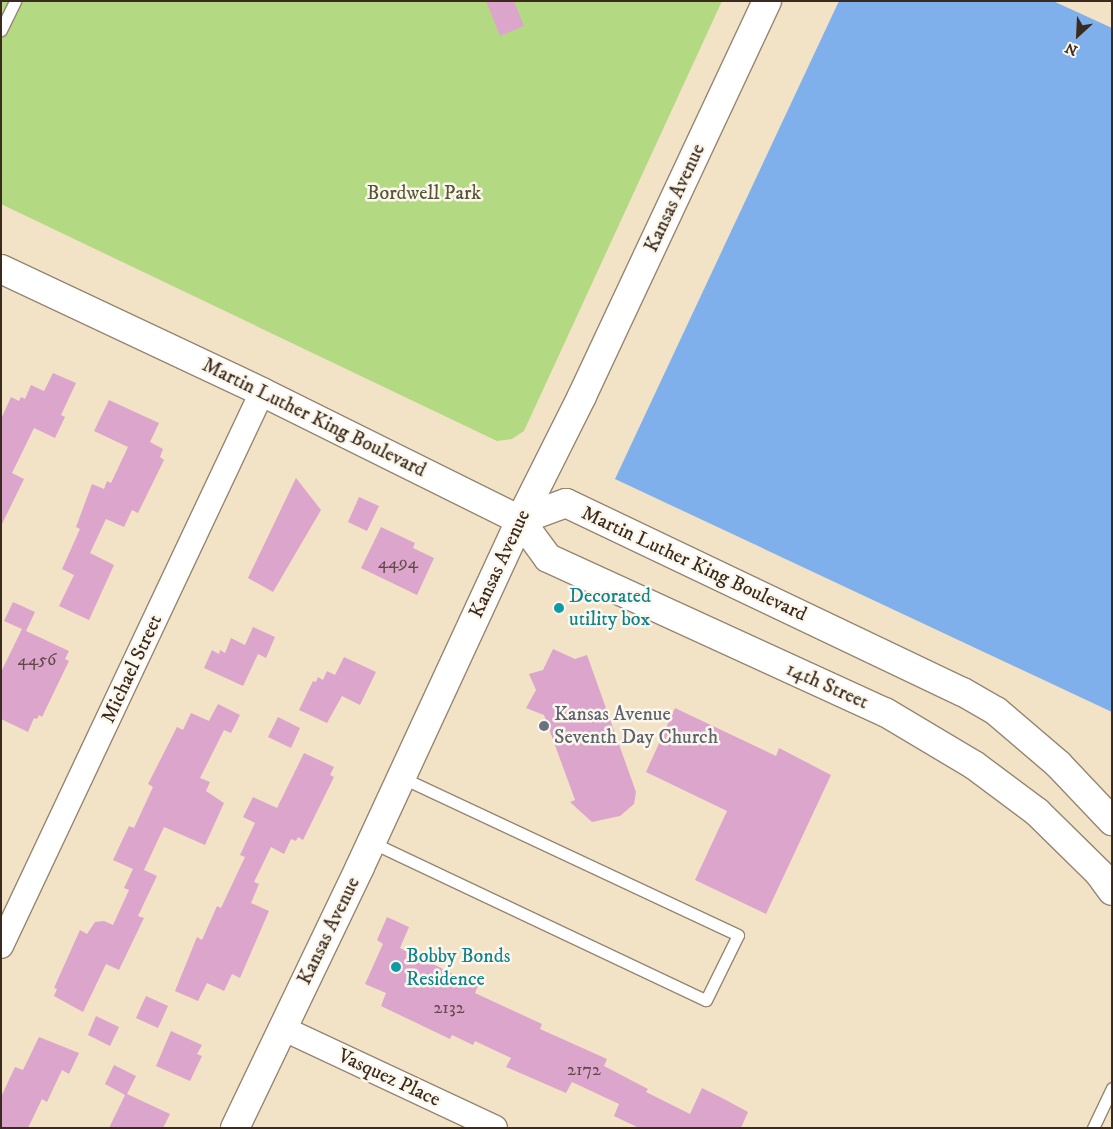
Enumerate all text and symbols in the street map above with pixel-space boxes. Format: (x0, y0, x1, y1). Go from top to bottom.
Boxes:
north arrow (1053, 10, 1103, 60)
text: N (1063, 38, 1081, 59)
street label: Kansas Avenue (639, 140, 711, 256)
park label: Bordwell Park (367, 181, 481, 205)
street label: Martin Luther King Boulevard (198, 353, 430, 483)
street label: Martin Luther King Boulevard (577, 501, 811, 627)
street label: Kansas Avenue (464, 506, 536, 622)
house number: 4494 (378, 552, 418, 574)
place label: Decorated utility box (569, 584, 651, 631)
marker: Decorated utility box (553, 602, 565, 614)
street label: Michael Street (96, 611, 168, 727)
house number: 4456 (18, 649, 56, 671)
street label: 14th Street (782, 657, 872, 715)
place label: Kansas Avenue Seventh Day Church (554, 702, 718, 749)
marker: Kansas Avenue Seventh Day Church (538, 720, 550, 732)
street label: Kansas Avenue (293, 873, 365, 989)
place label: Bobby Bonds Residence (406, 944, 510, 991)
marker: Bobby Bonds Residence (390, 961, 402, 973)
house number: 2132 (433, 997, 465, 1019)
street label: Vasquez Place (334, 1044, 444, 1112)
house number: 2172 (567, 1059, 601, 1081)

